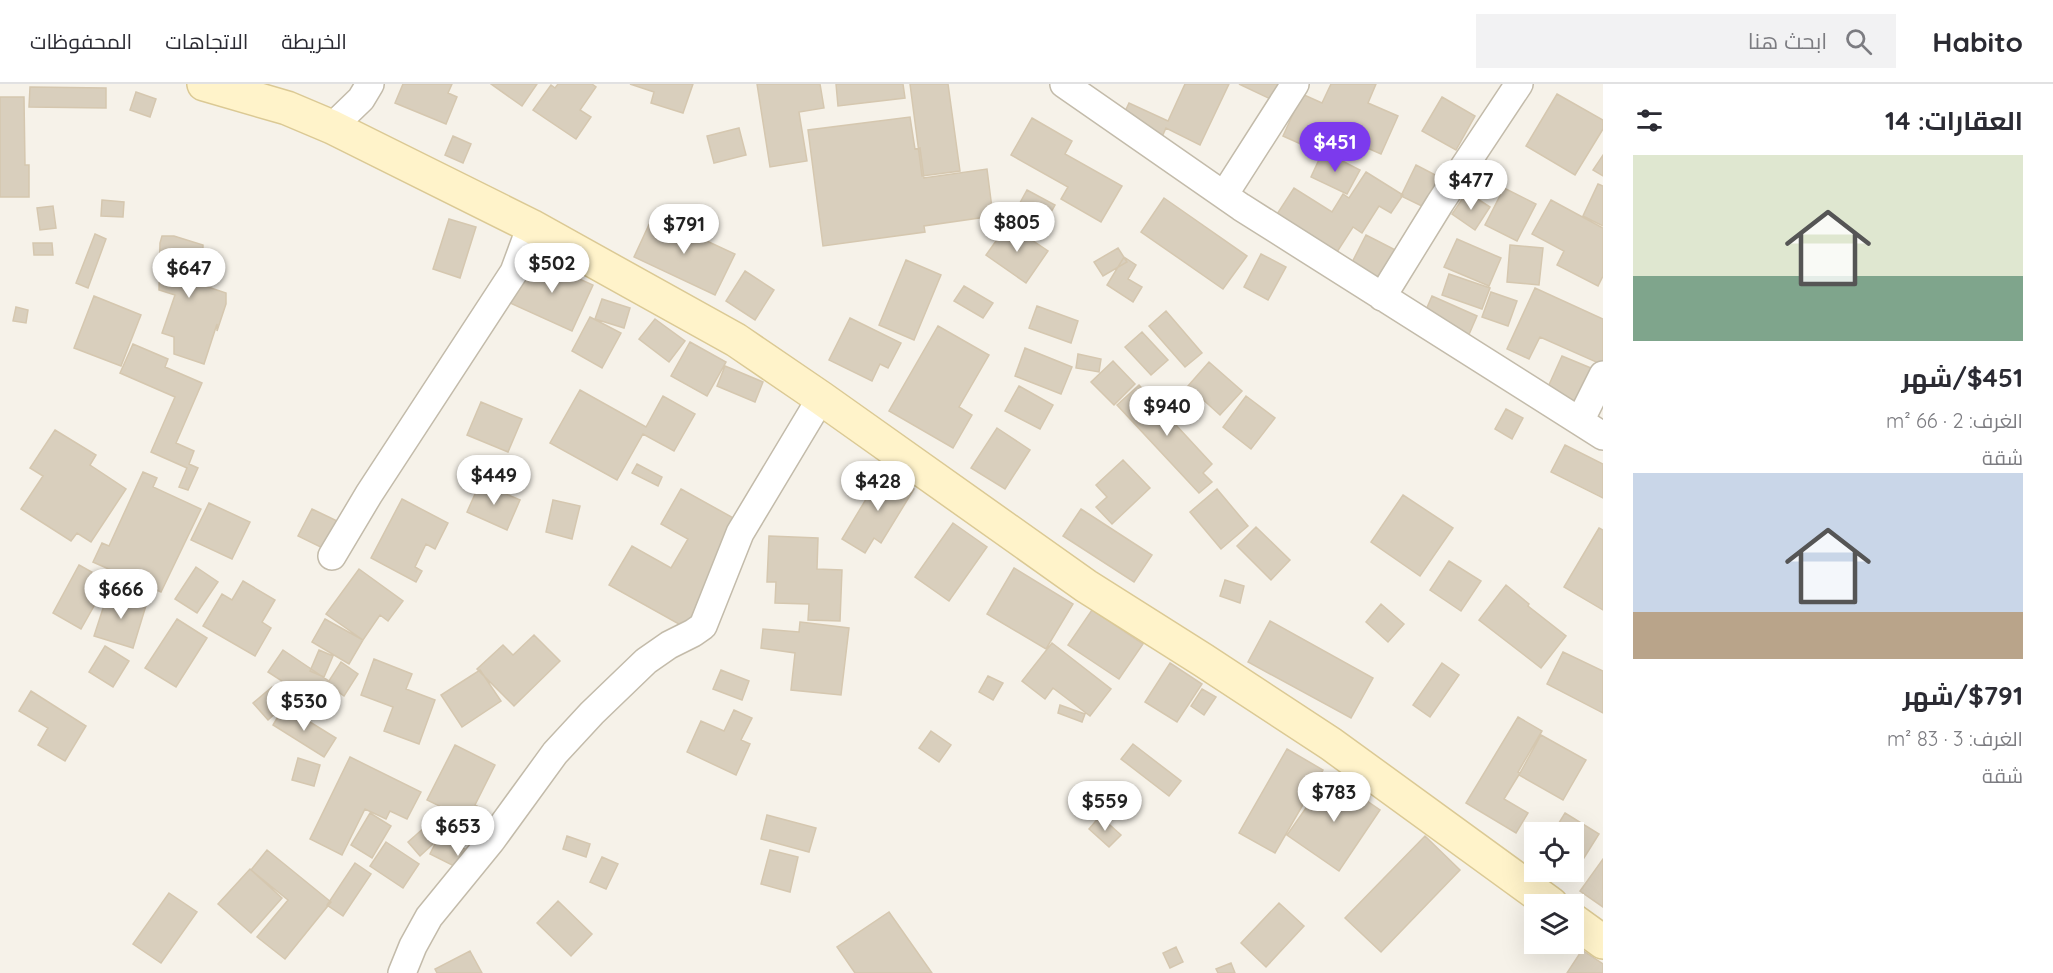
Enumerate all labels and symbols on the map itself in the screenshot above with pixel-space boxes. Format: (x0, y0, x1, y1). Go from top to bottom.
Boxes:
pin: $451 (1299, 122, 1371, 173)
pin: $477 (1435, 160, 1507, 211)
pin: $805 (981, 202, 1053, 253)
pin: $791 (648, 204, 720, 255)
pin: $502 (516, 243, 588, 294)
pin: $647 (153, 248, 225, 299)
pin: $940 (1131, 386, 1203, 437)
pin: $449 (458, 455, 530, 506)
pin: $428 (842, 461, 914, 512)
pin: $666 (85, 569, 157, 620)
pin: $530 (268, 681, 340, 732)
pin: $783 (1298, 772, 1370, 823)
pin: $559 (1069, 781, 1141, 832)
pin: $653 (422, 806, 494, 857)

